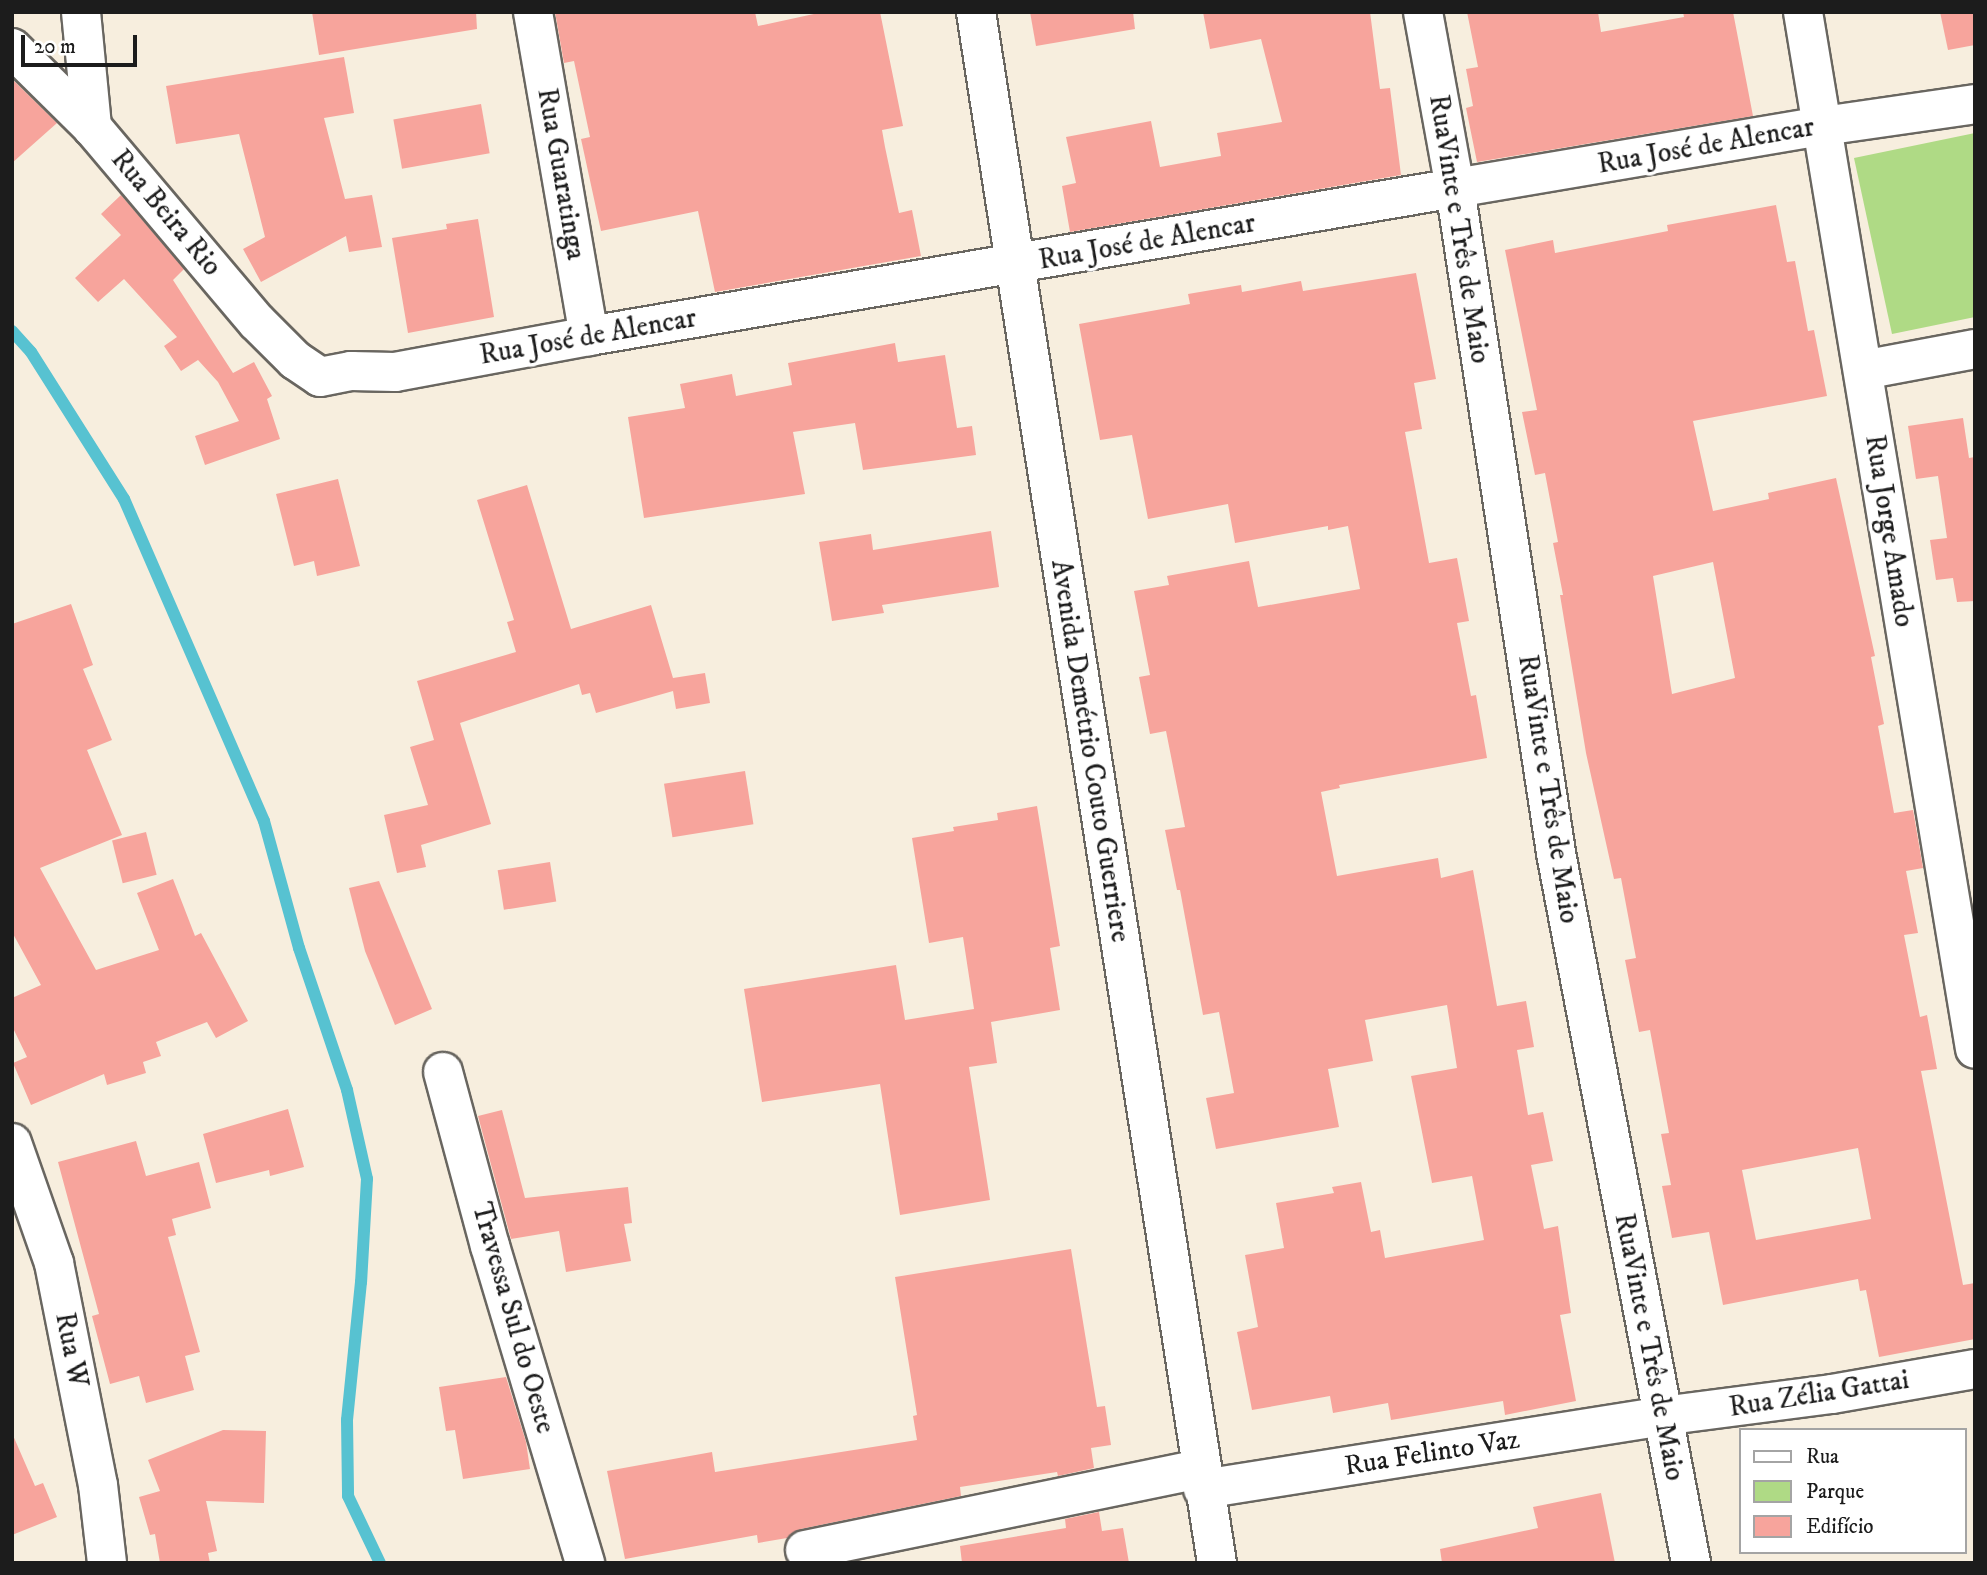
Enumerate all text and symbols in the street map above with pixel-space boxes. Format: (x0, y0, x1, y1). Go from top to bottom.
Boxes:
scale bar (24, 21, 140, 65)
text: 20 m (34, 34, 76, 60)
street label: Rua Guaratinga (529, 86, 593, 262)
street label: RuaVinte e Três de Maio (1421, 92, 1497, 366)
street label: Rua José de Alencar (1595, 110, 1817, 182)
street label: Rua Beira Rio (104, 143, 228, 283)
street label: Rua José de Alencar (1036, 206, 1258, 278)
street label: Rua José de Alencar (477, 301, 699, 373)
street label: Rua Jorge Amado (1857, 432, 1921, 630)
street label: Avenida Demétrio Couto Guerriere (1043, 557, 1137, 945)
street label: RuaVinte e Três de Maio (1510, 652, 1586, 926)
street label: Travessa Sul do Oeste (464, 1199, 562, 1437)
street label: RuaVinte e Três de Maio (1607, 1211, 1691, 1483)
street label: Rua W (47, 1310, 95, 1390)
street label: Rua Zélia Gattai (1727, 1363, 1911, 1425)
street label: Rua Felinto Vaz (1342, 1423, 1522, 1483)
legend (1738, 1428, 1966, 1554)
text: Rua (1806, 1444, 1839, 1470)
text: Parque (1806, 1479, 1864, 1505)
text: Edifício (1806, 1514, 1874, 1540)

